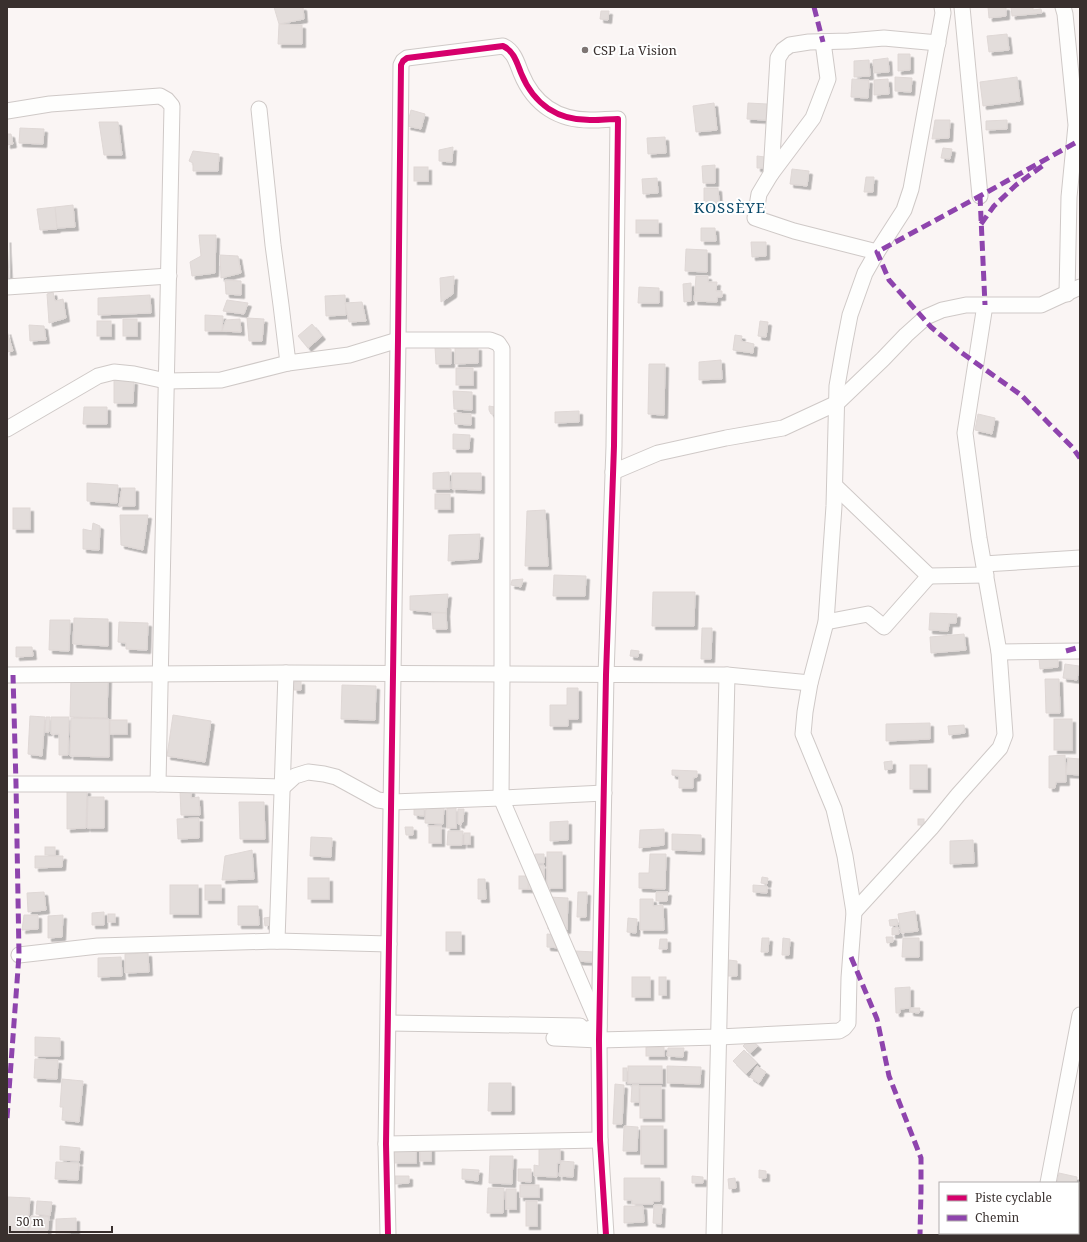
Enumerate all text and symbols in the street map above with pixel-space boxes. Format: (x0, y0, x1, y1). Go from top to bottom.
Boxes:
place label: CSP La Vision (593, 41, 678, 59)
marker: CSP La Vision (580, 45, 590, 55)
district label: KOSSÈYE (694, 197, 766, 217)
legend (939, 1182, 1079, 1234)
text: Piste cyclable (975, 1189, 1052, 1206)
scale bar (10, 1208, 112, 1234)
text: Chemin (975, 1209, 1020, 1226)
text: 50 m (16, 1213, 44, 1230)

